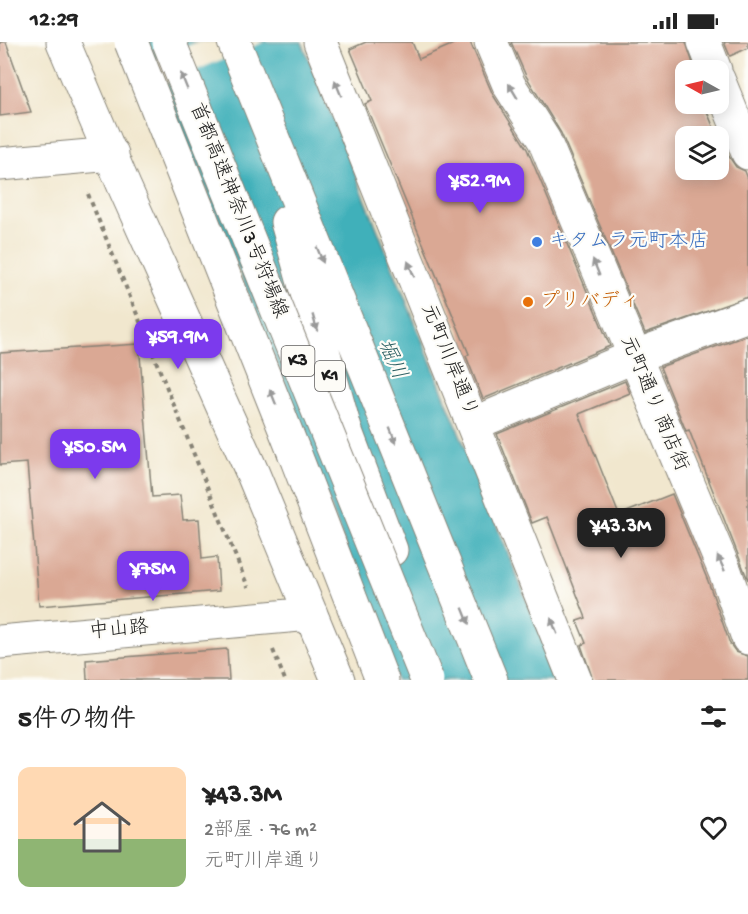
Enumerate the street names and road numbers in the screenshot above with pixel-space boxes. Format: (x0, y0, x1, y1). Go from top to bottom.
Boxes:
street label: 首都高速神奈川3号狩場線 (183, 99, 293, 322)
street label: 元町川岸通り (415, 300, 483, 421)
street label: 元町通り 商店街 (614, 332, 694, 475)
road number: K3 (282, 346, 314, 376)
road number: K1 (315, 361, 345, 391)
street label: 中山路 (88, 615, 150, 645)

